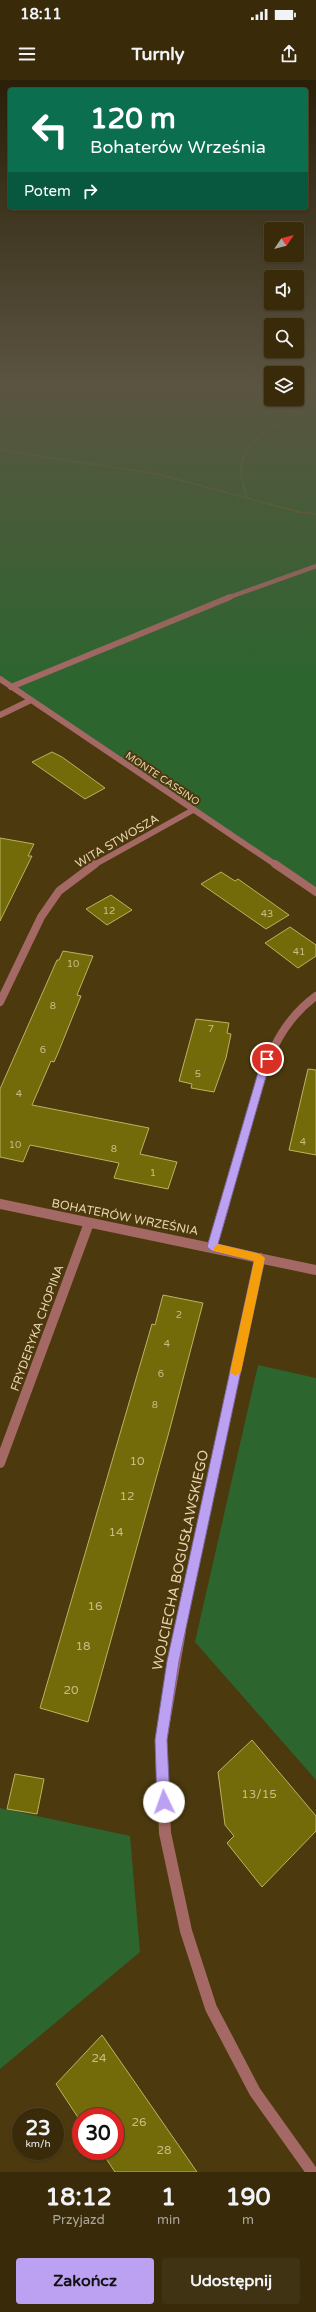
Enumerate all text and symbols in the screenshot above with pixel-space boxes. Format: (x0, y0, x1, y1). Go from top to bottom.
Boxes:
text: 18:11 (20, 5, 62, 23)
icon: menu (16, 43, 38, 65)
text: Turnly (132, 43, 184, 65)
icon: share (278, 43, 300, 65)
text: 120 m (90, 102, 176, 136)
icon: left (24, 104, 76, 156)
text: Bohaterów Września (90, 136, 266, 158)
icon: right (79, 180, 101, 202)
text: Potem (24, 182, 71, 200)
north arrow (264, 222, 304, 262)
map controls (264, 222, 304, 406)
button: sound (264, 270, 304, 310)
button: search (264, 318, 304, 358)
button: layers (264, 366, 304, 406)
street label: MONTE CASSINO (123, 750, 202, 808)
street label: WITA STWOSZA (73, 811, 161, 871)
house number: 12 (103, 905, 115, 917)
house number: 43 (261, 908, 273, 920)
house number: 41 (293, 946, 305, 958)
house number: 10 (67, 958, 79, 970)
house number: 8 (50, 1000, 56, 1012)
house number: 7 (208, 1023, 214, 1035)
pin (250, 1042, 284, 1076)
house number: 6 (40, 1044, 46, 1056)
icon: arrive (256, 1048, 278, 1070)
house number: 5 (195, 1068, 201, 1080)
house number: 4 (16, 1088, 22, 1100)
house number: 4 (300, 1136, 306, 1148)
house number: 10 (9, 1139, 21, 1151)
house number: 8 (111, 1143, 117, 1155)
house number: 1 (150, 1167, 156, 1179)
street label: BOHATERÓW WRZEŚNIA (50, 1196, 200, 1238)
street label: FRYDERYKA CHOPINA (8, 1263, 66, 1393)
house number: 2 (176, 1309, 182, 1321)
house number: 4 (164, 1338, 170, 1350)
house number: 6 (158, 1368, 164, 1380)
house number: 8 (152, 1399, 158, 1411)
street label: WOJCIECHA BOGUSŁAWSKIEGO (149, 1448, 212, 1672)
house number: 10 (129, 1454, 145, 1468)
house number: 12 (119, 1489, 135, 1503)
house number: 14 (108, 1525, 124, 1539)
house number: 16 (87, 1599, 103, 1613)
house number: 18 (75, 1639, 91, 1653)
house number: 20 (63, 1683, 79, 1697)
position arrow (143, 1781, 185, 1823)
house number: 13/15 (241, 1787, 277, 1801)
house number: 24 (91, 2051, 107, 2065)
speed limit sign: 30 (72, 2108, 124, 2160)
house number: 26 (131, 2115, 147, 2129)
text: 23 (25, 2117, 51, 2141)
text: km/h (25, 2138, 51, 2150)
house number: 28 (156, 2143, 172, 2157)
text: 18:12 (45, 2183, 112, 2212)
text: 1 (161, 2183, 176, 2212)
text: 190 (225, 2183, 271, 2212)
text: Przyjazd (52, 2212, 105, 2228)
text: min (157, 2212, 180, 2228)
text: m (242, 2212, 254, 2228)
button: Zakończ (16, 2258, 154, 2304)
button: Udostępnij (162, 2258, 300, 2304)

